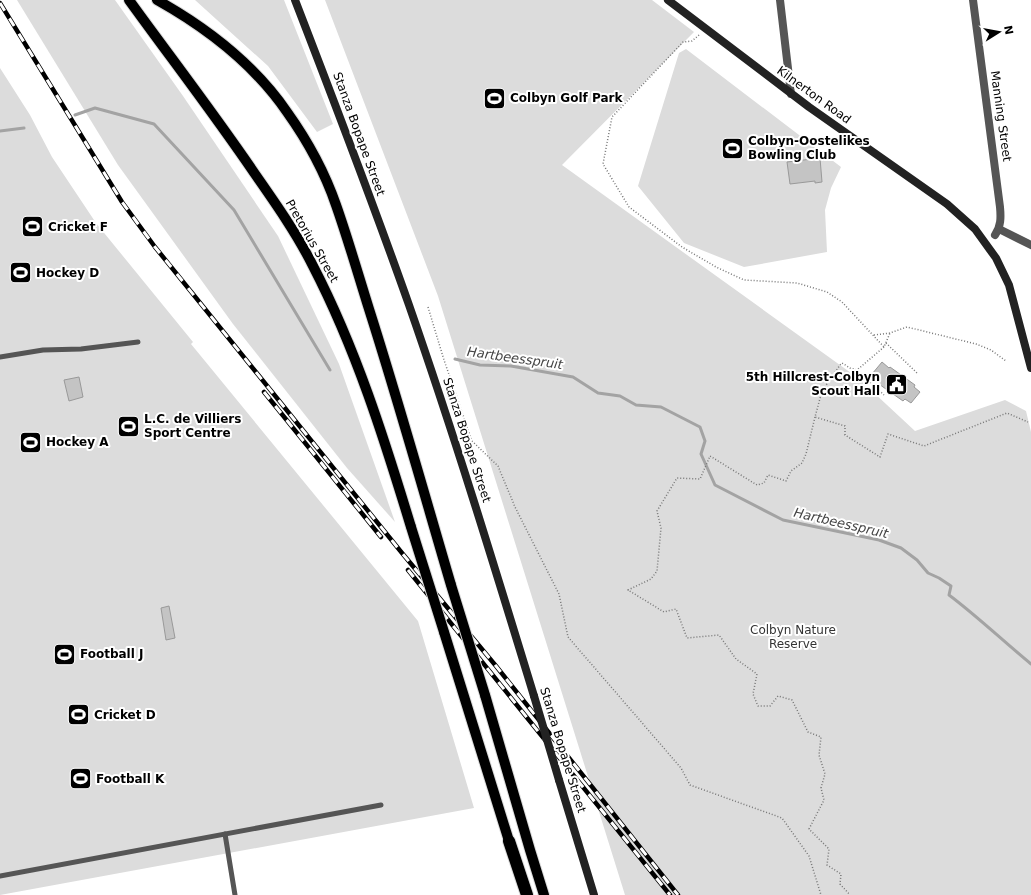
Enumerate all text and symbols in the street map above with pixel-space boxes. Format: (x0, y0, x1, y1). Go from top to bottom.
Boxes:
north arrow (979, 12, 1019, 52)
text: N (1001, 24, 1016, 36)
street label: Kilnerton Road (774, 63, 854, 127)
street label: Stanza Bopape Street (330, 70, 388, 198)
street label: Manning Street (988, 70, 1014, 163)
sports icon: Colbyn Golf Park (482, 85, 508, 111)
place label: Colbyn Golf Park (510, 91, 623, 105)
place label: Colbyn-Oostelikes Bowling Club (748, 134, 870, 162)
sports icon: Colbyn-Oostelikes Bowling Club (720, 135, 746, 161)
street label: Pretorius Street (283, 197, 342, 285)
sports icon: Cricket F (20, 214, 46, 240)
place label: Cricket F (48, 220, 108, 234)
sports icon: Hockey D (7, 260, 33, 286)
place label: Hockey D (36, 266, 99, 280)
water label: Hartbeesspruit (466, 344, 565, 372)
place label: 5th Hillcrest-Colbyn Scout Hall (746, 370, 880, 398)
public building icon: 5th Hillcrest-Colbyn Scout Hall (883, 371, 909, 397)
street label: Stanza Bopape Street (440, 376, 494, 505)
place label: L.C. de Villiers Sport Centre (144, 412, 241, 440)
sports icon: L.C. de Villiers Sport Centre (116, 413, 142, 439)
sports icon: Hockey A (17, 429, 43, 455)
place label: Hockey A (46, 435, 109, 449)
water label: Hartbeesspruit (792, 505, 891, 541)
park label: Colbyn Nature Reserve (750, 623, 836, 651)
sports icon: Football J (51, 641, 77, 667)
place label: Football J (80, 647, 144, 661)
street label: Stanza Bopape Street (537, 686, 589, 815)
sports icon: Cricket D (66, 702, 92, 728)
place label: Cricket D (94, 708, 156, 722)
sports icon: Football K (68, 766, 94, 792)
place label: Football K (96, 772, 165, 786)

